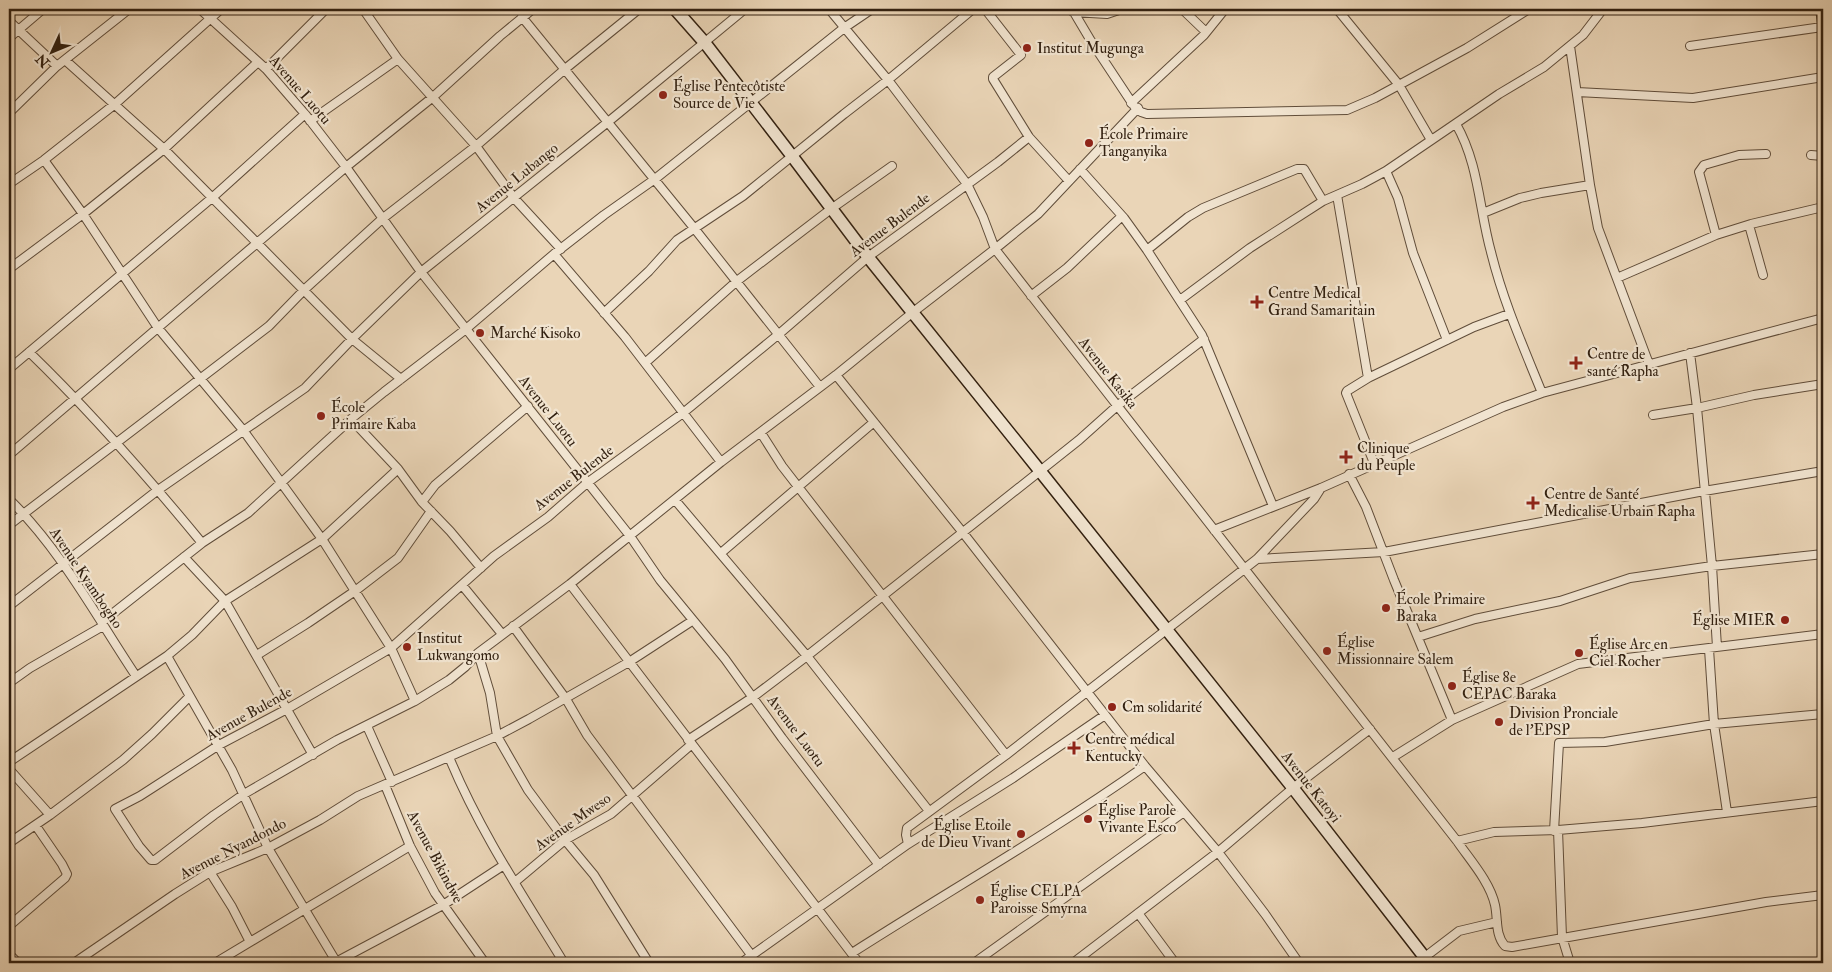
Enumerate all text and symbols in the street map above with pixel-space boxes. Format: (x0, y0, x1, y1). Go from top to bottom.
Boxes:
north arrow (28, 28, 78, 78)
place label: Institut Mugunga (1037, 39, 1145, 58)
marker: Institut Mugunga (1021, 42, 1033, 54)
text: N (32, 50, 54, 72)
street label: Avenue Luotu (264, 51, 335, 128)
place label: Église Pentecôtiste Source de Vie (673, 75, 785, 113)
marker: Église Pentecôtiste Source de Vie (657, 89, 669, 101)
place label: École Primaire Tanganyika (1099, 123, 1188, 161)
marker: École Primaire Tanganyika (1083, 137, 1095, 149)
street label: Avenue Lubango (471, 139, 562, 218)
street label: Avenue Bulende (845, 189, 934, 262)
place label: Centre Medical Grand Samaritain (1268, 284, 1375, 320)
marker: Centre Medical Grand Samaritain (1250, 295, 1264, 309)
place label: Marché Kisoko (490, 324, 580, 343)
marker: Marché Kisoko (474, 327, 486, 339)
street label: Avenue Kasika (1074, 333, 1142, 413)
place label: Centre de santé Rapha (1587, 345, 1660, 382)
marker: Centre de santé Rapha (1569, 356, 1583, 370)
street label: Avenue Luotu (514, 371, 582, 451)
place label: École Primaire Kaba (331, 396, 417, 434)
marker: École Primaire Kaba (315, 410, 327, 422)
place label: Clinique du Peuple (1357, 439, 1415, 476)
street label: Avenue Bulende (530, 441, 618, 516)
marker: Clinique du Peuple (1339, 450, 1353, 464)
place label: Centre de Santé Medicalise Urbain Rapha (1544, 485, 1696, 522)
marker: Centre de Santé Medicalise Urbain Rapha (1526, 496, 1540, 510)
street label: Avenue Kyambogho (45, 523, 127, 632)
place label: École Primaire Baraka (1396, 588, 1485, 626)
marker: École Primaire Baraka (1380, 602, 1392, 614)
place label: Église MIER (1692, 609, 1776, 630)
marker: Église MIER (1779, 614, 1791, 626)
place label: Institut Lukwangomo (417, 629, 499, 665)
place label: Église Missionnaire Salem (1337, 631, 1454, 669)
place label: Église Arc en Ciel Rocher (1589, 633, 1668, 671)
marker: Institut Lukwangomo (401, 641, 413, 653)
marker: Église Missionnaire Salem (1321, 645, 1333, 657)
marker: Église Arc en Ciel Rocher (1573, 647, 1585, 659)
place label: Église 8e CEPAC Baraka (1462, 666, 1557, 704)
marker: Église 8e CEPAC Baraka (1446, 680, 1458, 692)
street label: Avenue Bulende (202, 683, 295, 746)
street label: Avenue Luotu (762, 691, 829, 771)
place label: Cm solidarité (1122, 698, 1203, 717)
marker: Cm solidarité (1106, 701, 1118, 713)
place label: Division Pronciale de l'EPSP (1509, 704, 1618, 740)
marker: Division Pronciale de l'EPSP (1493, 716, 1505, 728)
place label: Centre médical Kentucky (1085, 730, 1175, 766)
marker: Centre médical Kentucky (1067, 741, 1081, 755)
street label: Avenue Katoyi (1276, 747, 1345, 827)
street label: Avenue Mweso (530, 789, 615, 856)
place label: Église Parole Vivante Esco (1098, 799, 1176, 837)
street label: Avenue Bikindwe (402, 807, 467, 906)
marker: Église Parole Vivante Esco (1082, 813, 1094, 825)
street label: Avenue Nyandondo (176, 814, 289, 884)
place label: Église Etoile de Dieu Vivant (921, 814, 1011, 852)
marker: Église Etoile de Dieu Vivant (1015, 828, 1027, 840)
place label: Église CELPA Paroisse Smyrna (990, 880, 1088, 918)
marker: Église CELPA Paroisse Smyrna (974, 894, 986, 906)

